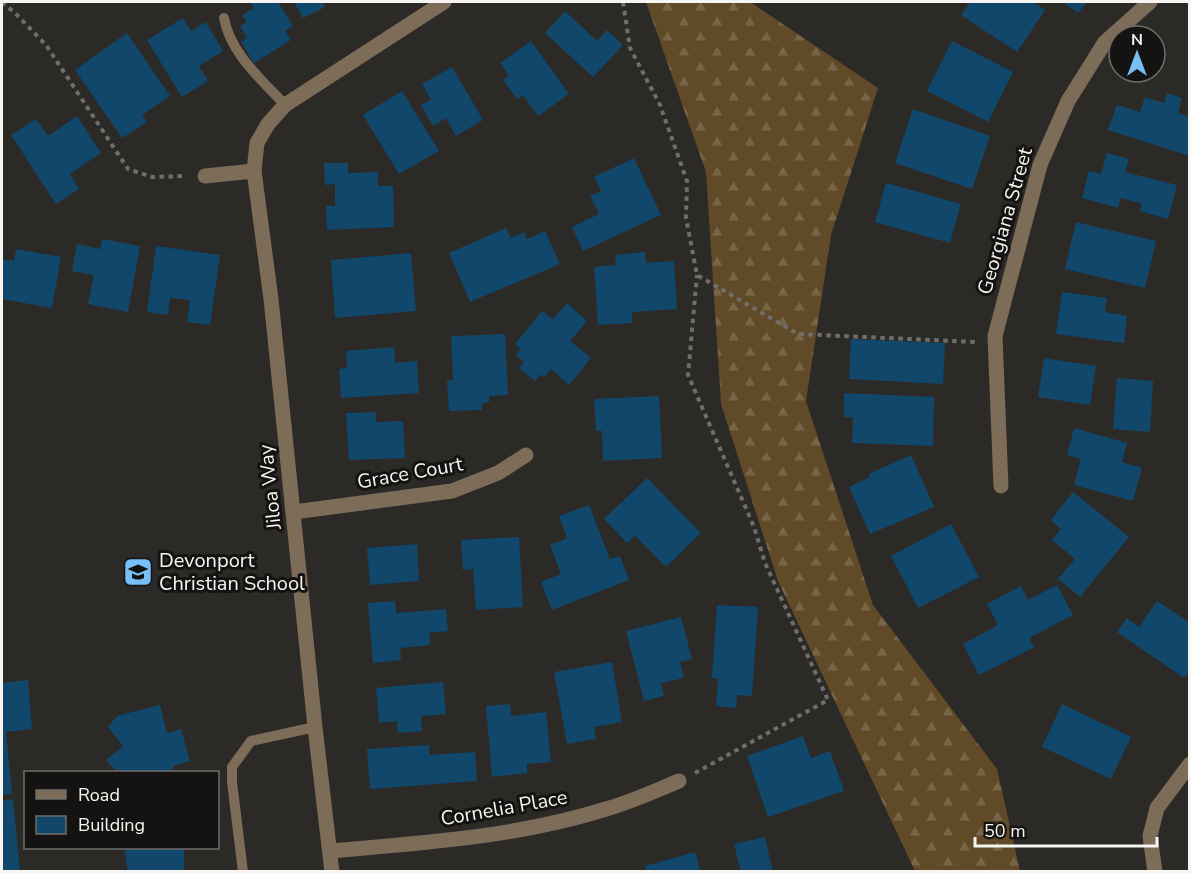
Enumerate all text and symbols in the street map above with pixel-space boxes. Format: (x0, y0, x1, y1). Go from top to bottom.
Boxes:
north arrow (1107, 24, 1167, 84)
text: N (1131, 29, 1143, 51)
street label: Georgiana Street (971, 143, 1039, 298)
street label: Jiloa Way (252, 442, 288, 532)
street label: Grace Court (355, 450, 466, 496)
place label: Devonport Christian School (159, 547, 305, 597)
school or university icon: Devonport Christian School (122, 556, 154, 588)
legend (24, 771, 219, 849)
text: Road (78, 783, 120, 807)
street label: Cornelia Place (439, 784, 569, 832)
scale bar (975, 810, 1156, 848)
text: Building (78, 813, 145, 837)
text: 50 m (984, 819, 1026, 843)

